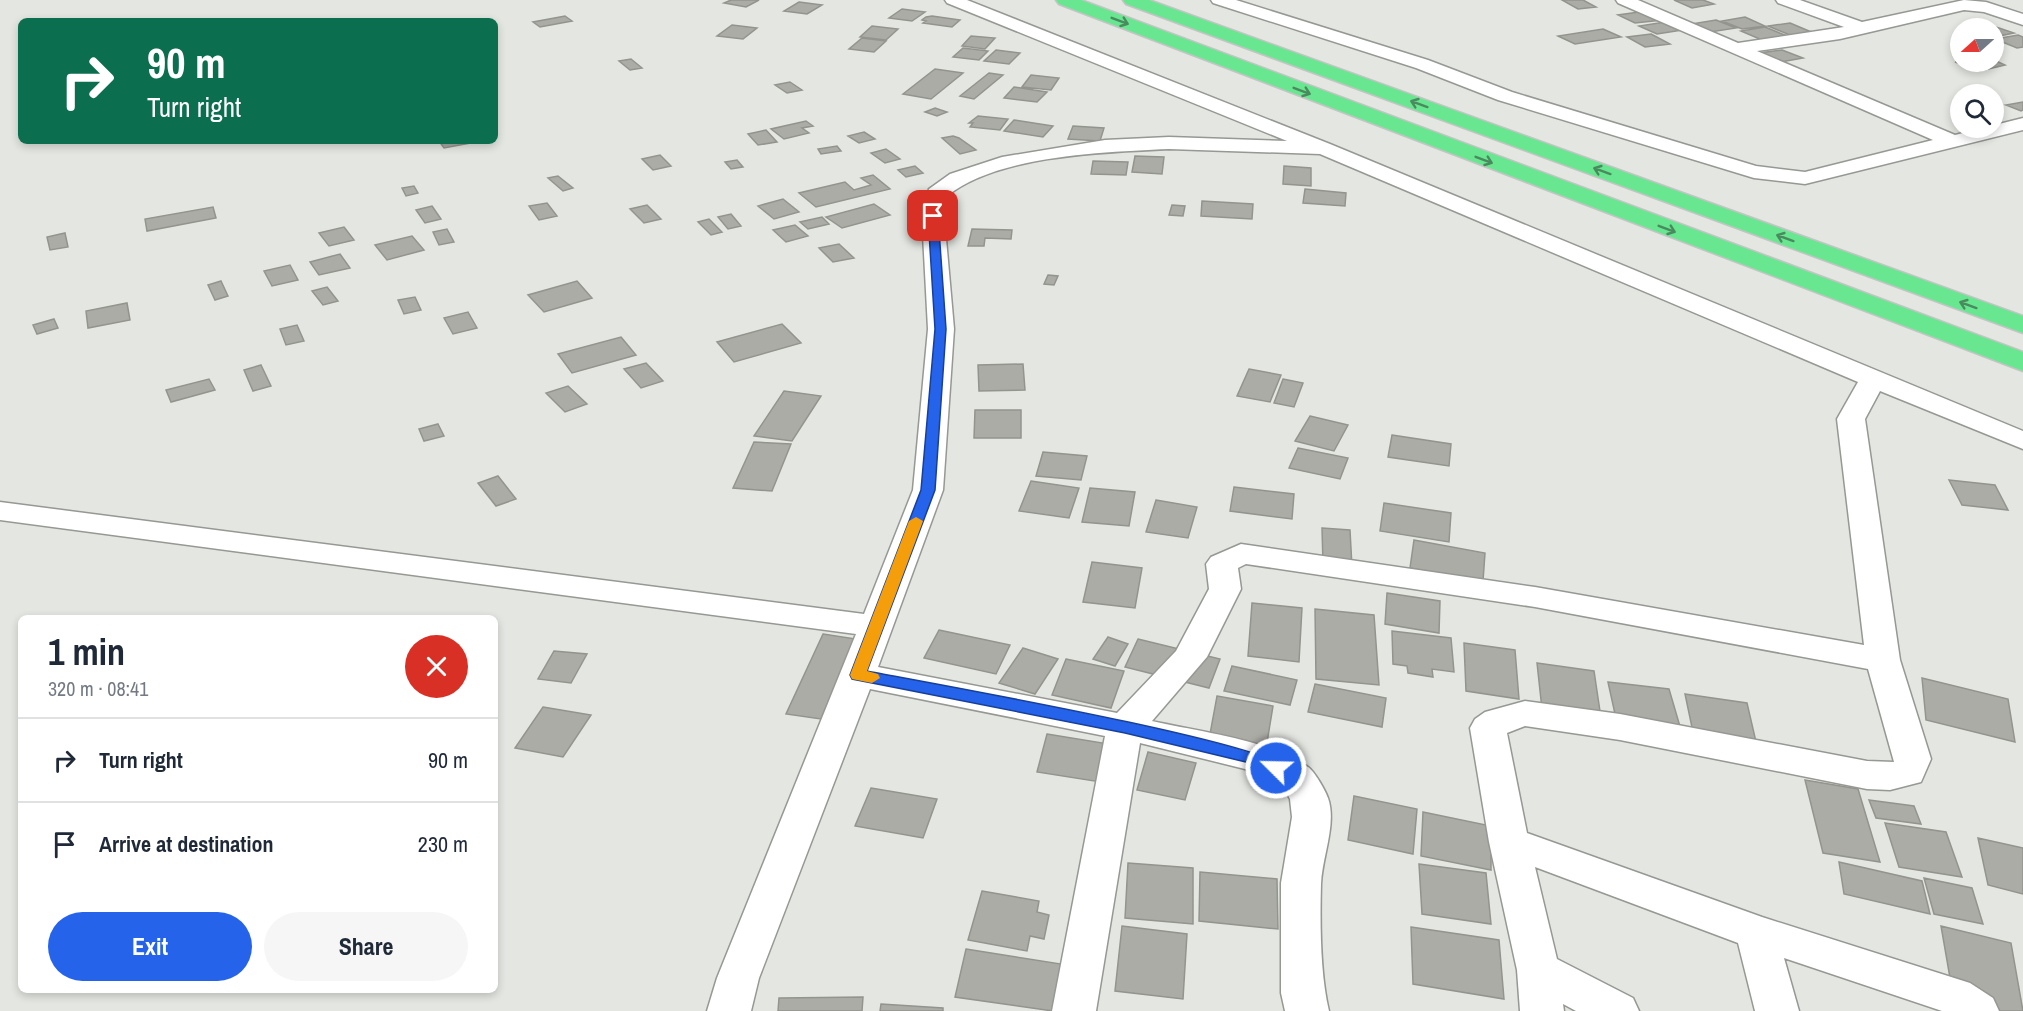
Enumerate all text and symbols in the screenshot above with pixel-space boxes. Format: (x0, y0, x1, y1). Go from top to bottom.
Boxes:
one-way arrow (1110, 16, 1129, 27)
north arrow (1950, 18, 2004, 72)
map controls (1950, 18, 2004, 138)
text: 90 m (147, 35, 226, 91)
icon: right (48, 42, 126, 120)
button: search (1950, 84, 2004, 138)
one-way arrow (1292, 86, 1311, 97)
text: Turn right (147, 89, 241, 125)
one-way arrow (1410, 98, 1428, 109)
one-way arrow (1475, 156, 1493, 167)
one-way arrow (1593, 165, 1612, 176)
pin (907, 190, 958, 241)
icon: arrive (916, 199, 949, 232)
one-way arrow (1657, 224, 1676, 235)
one-way arrow (1776, 232, 1795, 243)
one-way arrow (1959, 299, 1978, 310)
text: 1 min (48, 628, 125, 676)
button: close (405, 635, 468, 698)
text: 320 m · 08:41 (48, 675, 148, 702)
position arrow (1244, 736, 1308, 800)
icon: right (48, 744, 81, 777)
text: Turn right (99, 745, 183, 775)
text: 90 m (428, 745, 468, 775)
icon: arrive (48, 828, 81, 861)
text: Arrive at destination (99, 829, 273, 859)
text: 230 m (418, 829, 468, 859)
button: Exit (48, 912, 252, 981)
button: Share (264, 912, 468, 981)

